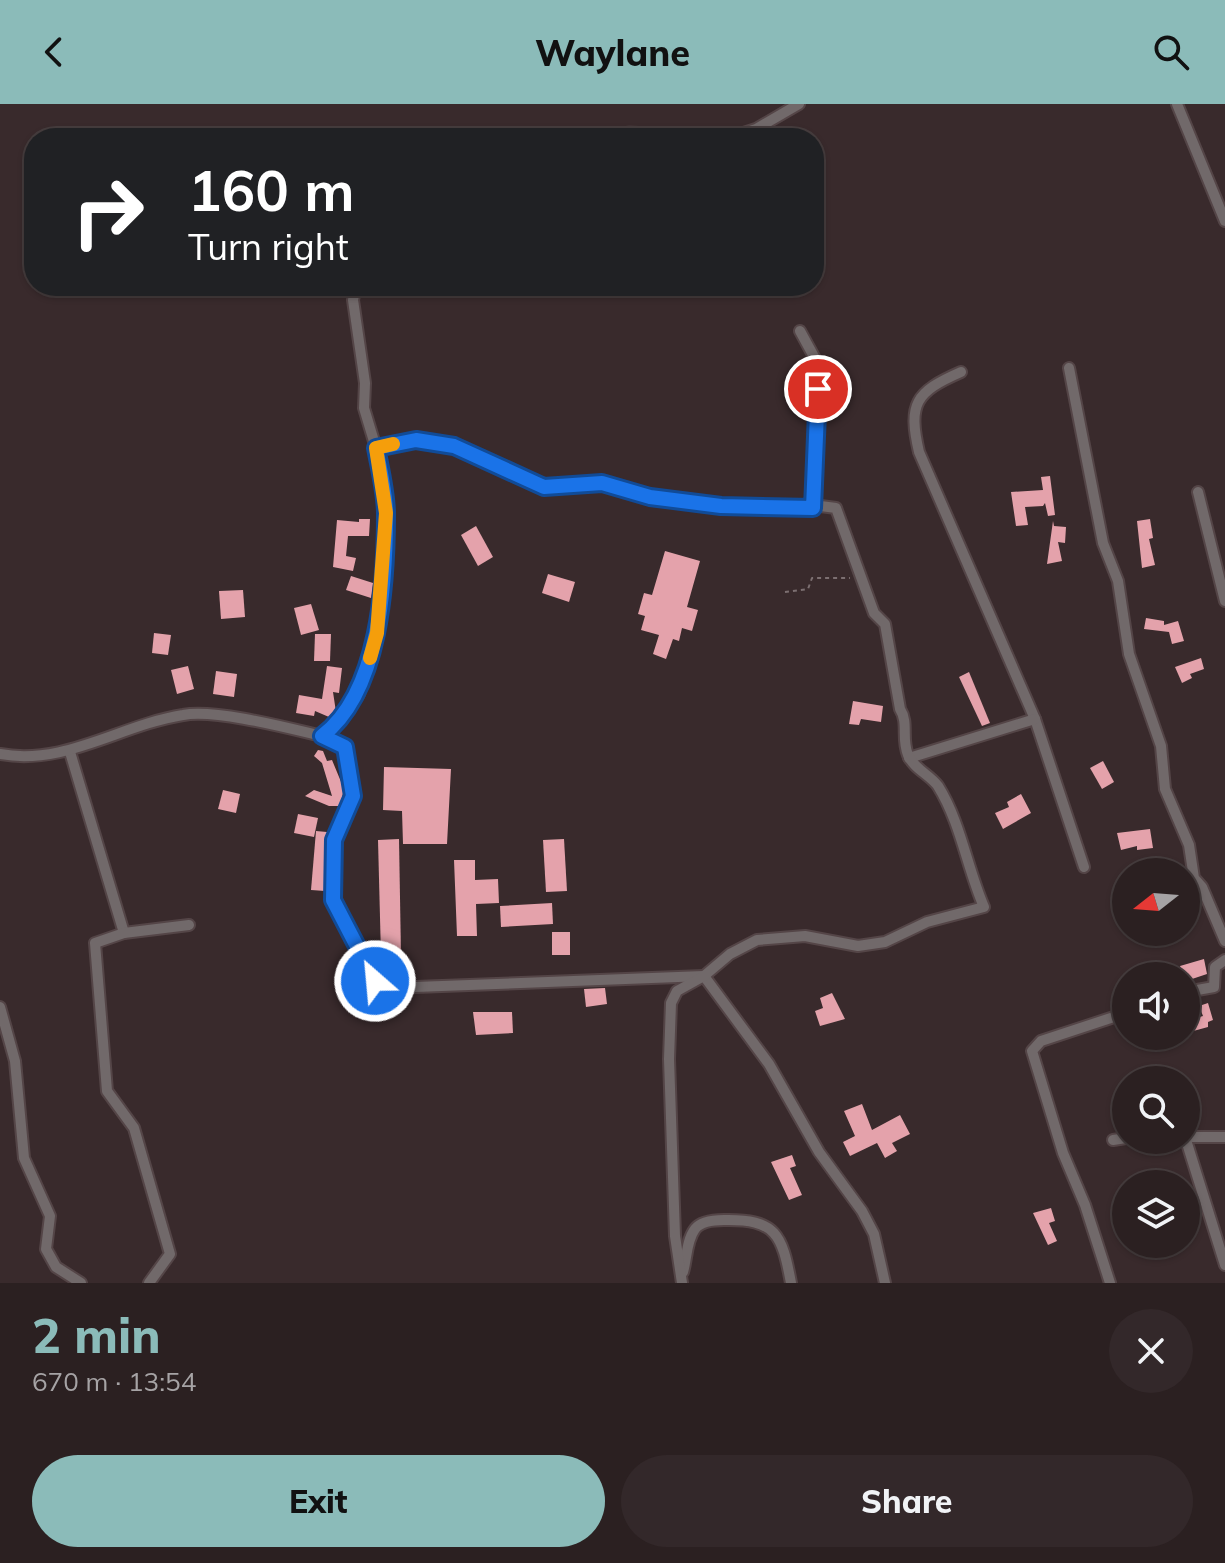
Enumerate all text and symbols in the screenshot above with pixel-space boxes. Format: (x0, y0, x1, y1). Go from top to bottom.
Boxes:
icon: back (32, 30, 76, 74)
text: Waylane (535, 30, 690, 75)
icon: search (1149, 30, 1193, 74)
text: 160 m (188, 155, 355, 225)
icon: right (56, 160, 160, 264)
text: Turn right (188, 224, 349, 269)
pin (784, 355, 852, 423)
icon: arrive (796, 367, 840, 411)
north arrow (1112, 858, 1200, 946)
map controls (1112, 858, 1200, 1258)
position arrow (333, 939, 417, 1023)
button: sound (1112, 962, 1200, 1050)
button: search (1112, 1066, 1200, 1154)
button: layers (1112, 1170, 1200, 1258)
text: 2 min (32, 1305, 161, 1365)
button: close (1109, 1309, 1193, 1393)
text: 670 m · 13:54 (32, 1365, 196, 1398)
button: Exit (32, 1455, 605, 1547)
button: Share (621, 1455, 1193, 1547)

